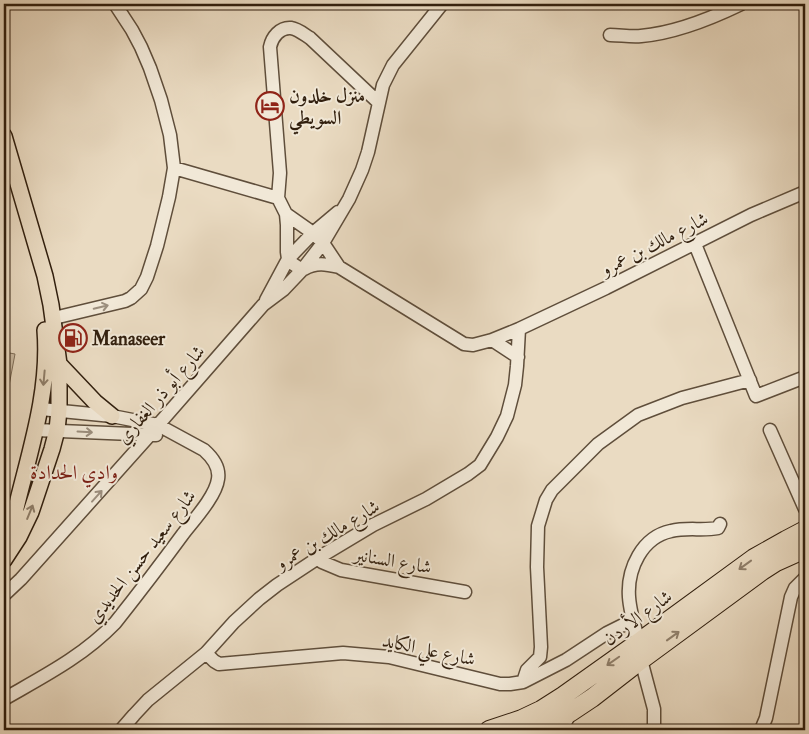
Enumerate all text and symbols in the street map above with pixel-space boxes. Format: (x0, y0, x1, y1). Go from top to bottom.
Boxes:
place label: منزل خلدون السويطي (289, 84, 365, 135)
hotel icon: منزل خلدون السويطي (255, 91, 285, 121)
street label: شارع مالك بن عمرو (595, 207, 714, 285)
one-way arrow (93, 302, 109, 311)
fuel station icon: Manaseer (58, 323, 88, 353)
place label: Manaseer (91, 327, 166, 351)
street label: شارع أبو ذر الغفاري (110, 339, 213, 451)
one-way arrow (39, 370, 49, 386)
one-way arrow (76, 427, 92, 436)
district label: وادي الحدادة (30, 460, 118, 488)
street label: شارع سعيد حسن الحديدي (82, 485, 204, 630)
one-way arrow (91, 489, 103, 502)
street label: شارع مالك بن عمرو (269, 494, 386, 579)
one-way arrow (26, 505, 36, 520)
street label: شارع السنانير (350, 542, 433, 583)
one-way arrow (738, 560, 752, 570)
street label: شارع الأردن (597, 583, 679, 654)
street label: شارع علي الكايد (379, 628, 477, 677)
one-way arrow (666, 631, 680, 641)
one-way arrow (607, 656, 621, 666)

